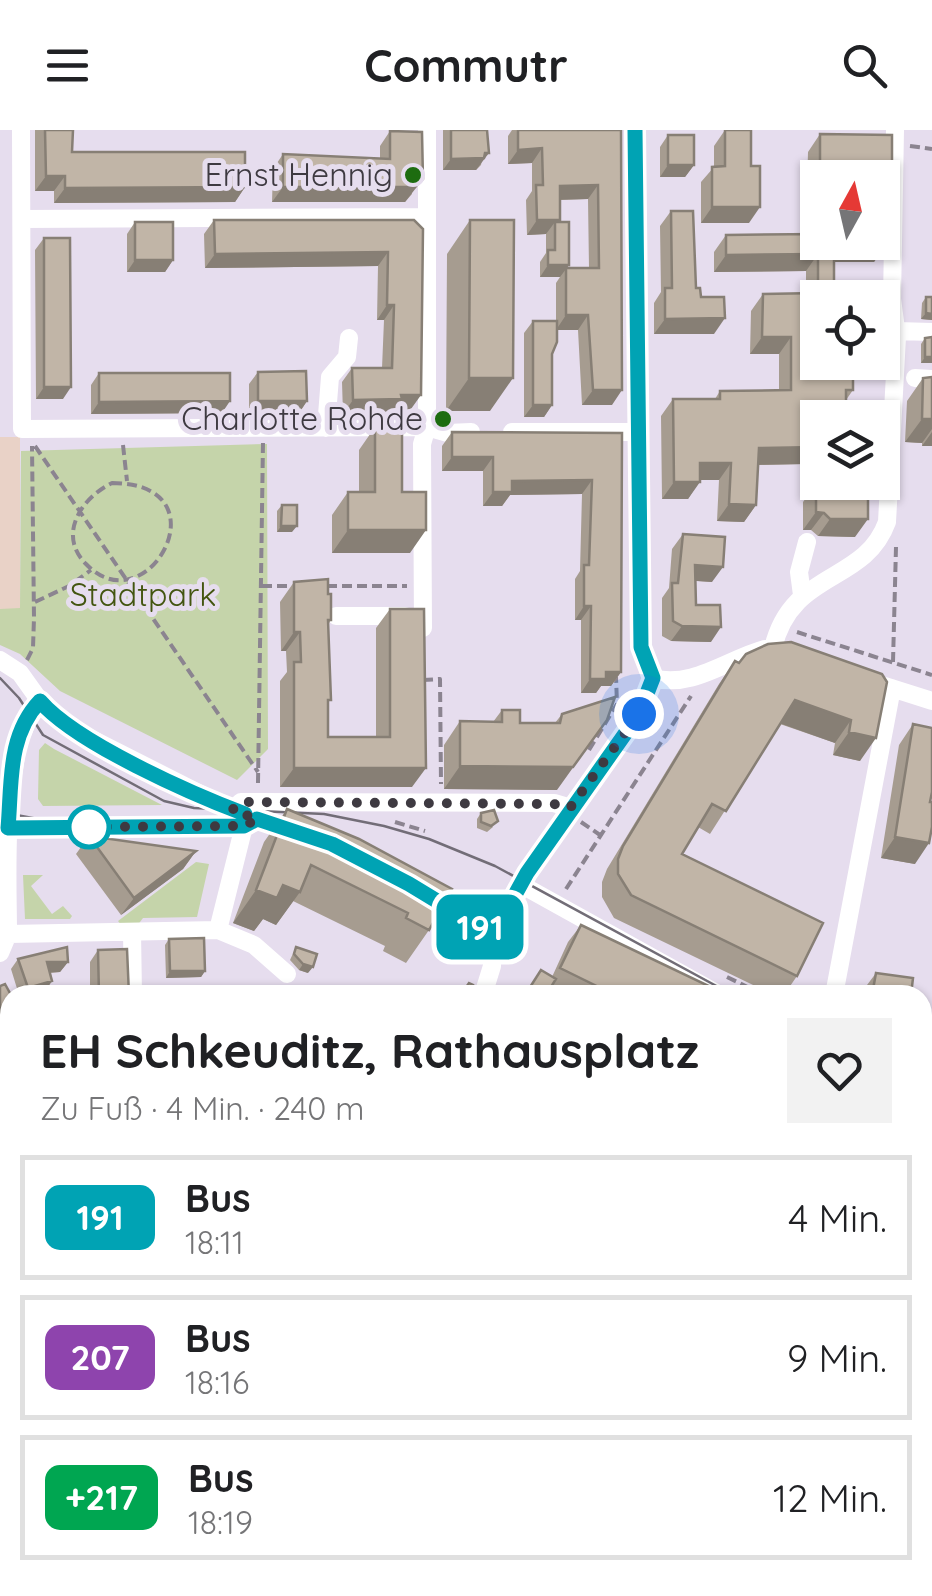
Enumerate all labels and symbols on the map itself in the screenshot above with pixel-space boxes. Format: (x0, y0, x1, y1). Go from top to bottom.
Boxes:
place label: Ernst Hennig (204, 154, 393, 194)
north arrow (800, 160, 900, 260)
marker: Ernst Hennig (402, 164, 424, 186)
place label: Charlotte Rohde (181, 398, 423, 438)
marker: Charlotte Rohde (432, 408, 454, 430)
park label: Stadtpark (70, 574, 216, 614)
your location (614, 689, 664, 739)
unlabelled marker (68, 806, 110, 848)
line badge: 191 (422, 894, 538, 960)

